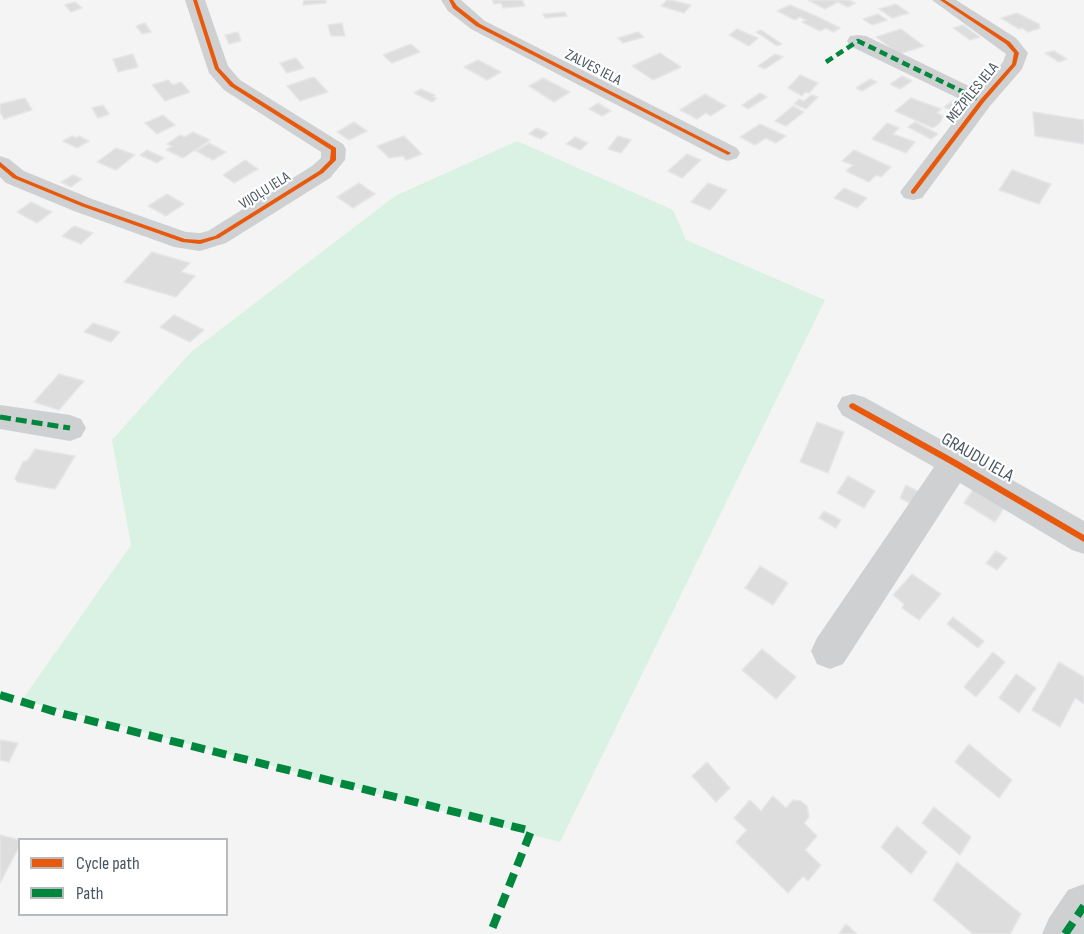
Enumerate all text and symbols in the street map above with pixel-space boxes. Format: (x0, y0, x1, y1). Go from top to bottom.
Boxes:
street label: ZALVES IELA (562, 46, 624, 90)
street label: MEŽPĪLES IELA (943, 59, 1003, 127)
street label: VIJOĻU IELA (236, 168, 294, 214)
street label: GRAUDU IELA (937, 429, 1017, 487)
legend (18, 838, 228, 916)
text: Cycle path (76, 853, 140, 874)
text: Path (76, 883, 104, 904)

